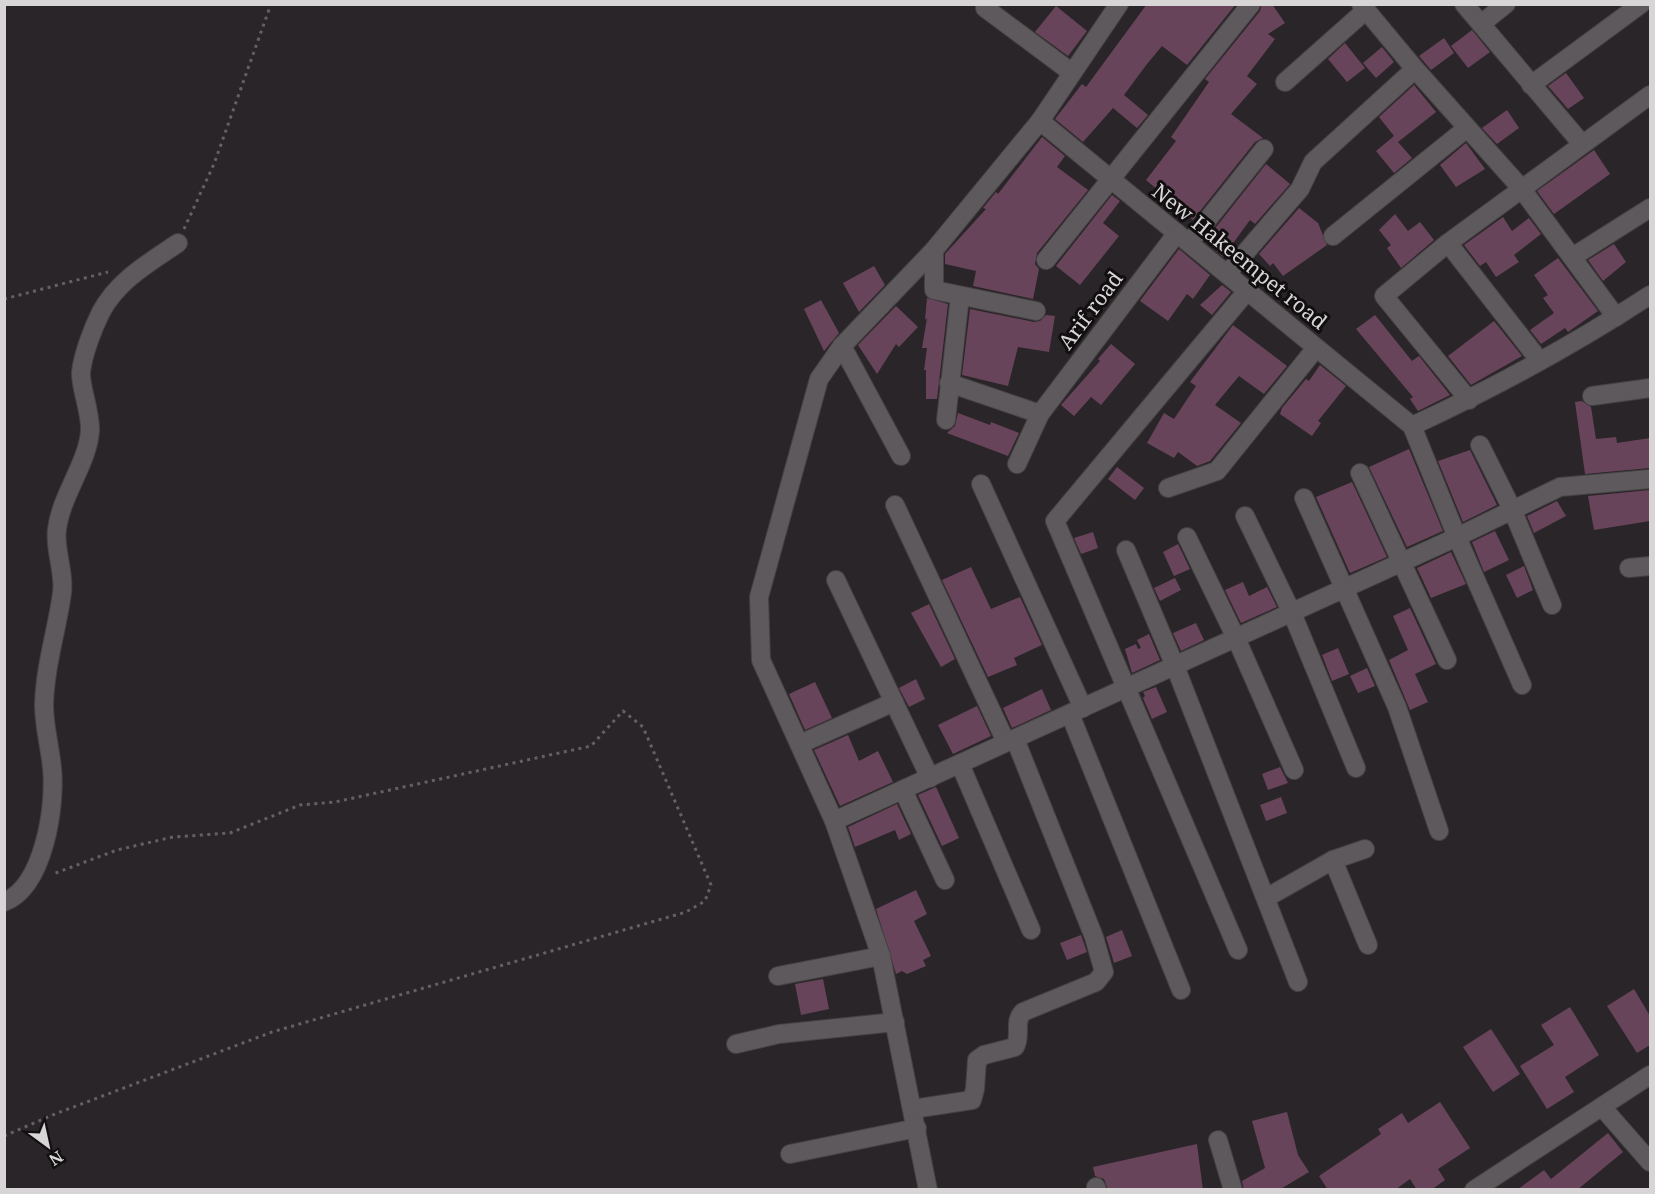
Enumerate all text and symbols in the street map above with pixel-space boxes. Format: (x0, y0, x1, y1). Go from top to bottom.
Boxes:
street label: New Hakeempet road (1147, 177, 1333, 335)
street label: Arif road (1051, 265, 1129, 355)
north arrow (18, 1116, 78, 1176)
text: N (45, 1146, 67, 1171)

